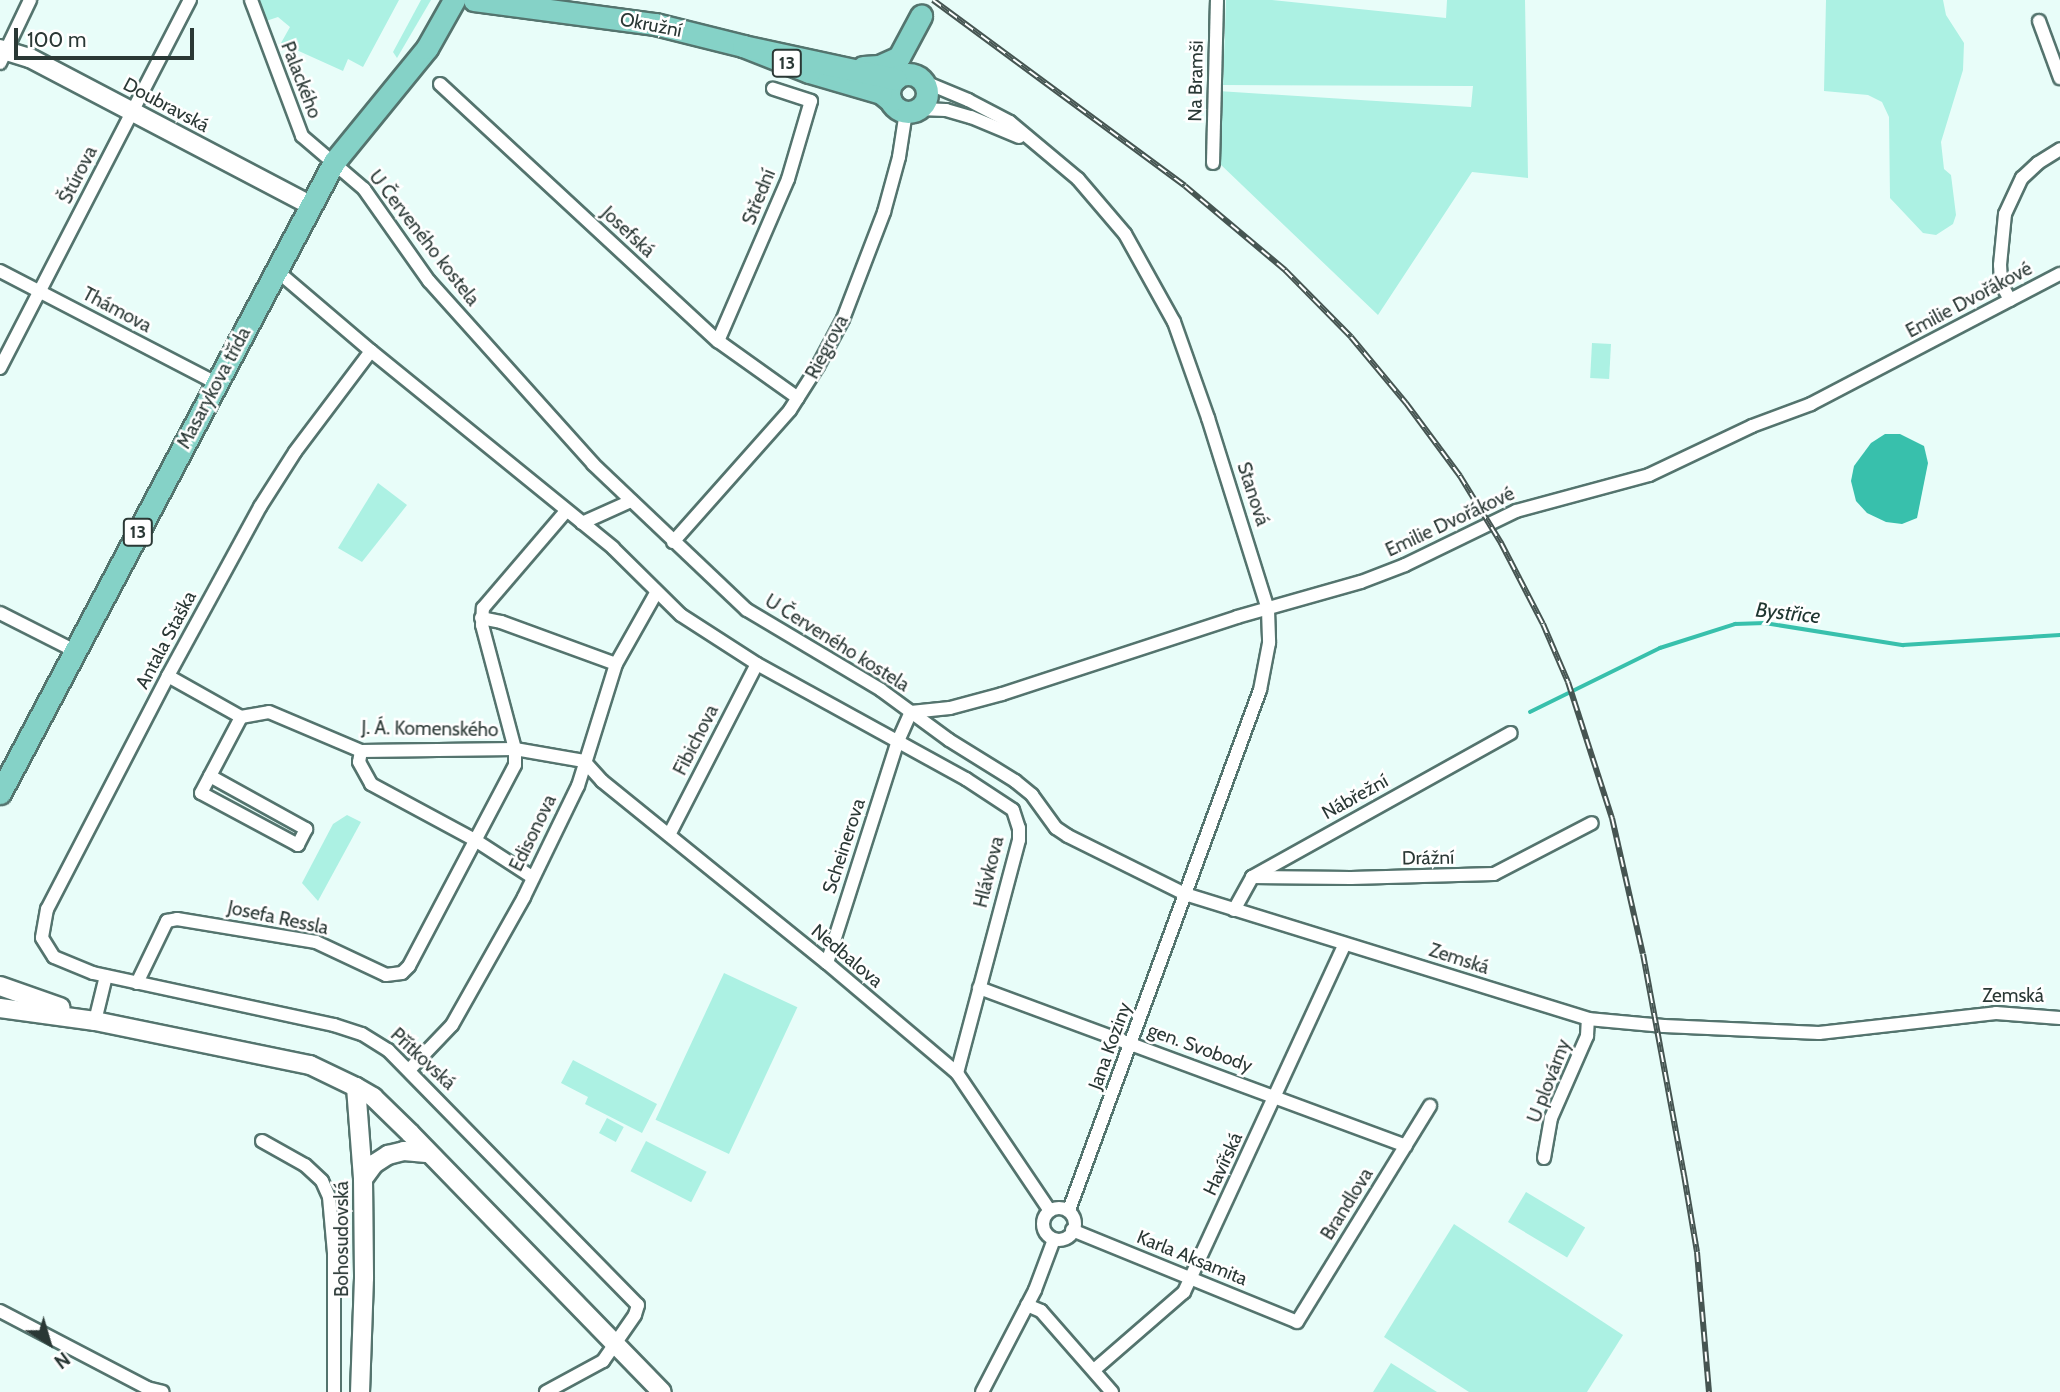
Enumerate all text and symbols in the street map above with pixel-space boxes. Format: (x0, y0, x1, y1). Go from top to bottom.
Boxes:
street label: Okružní (618, 8, 684, 42)
scale bar (18, 14, 198, 58)
text: 100 m (27, 27, 86, 52)
street label: Palackého (276, 38, 326, 122)
street label: Na Bramši (1184, 40, 1208, 122)
road number: 13 (771, 48, 803, 78)
street label: Doubravská (119, 73, 213, 137)
street label: Štúrova (54, 142, 102, 208)
street label: U Červeného kostela (364, 166, 484, 310)
street label: Střední (738, 166, 780, 228)
street label: Josefská (597, 202, 659, 262)
street label: Emilie Dvořákové (1902, 257, 2036, 343)
street label: Thámova (79, 282, 155, 338)
street label: Riegrova (801, 311, 853, 383)
street label: Masarykova třída (172, 323, 256, 453)
street label: Stanová (1232, 459, 1274, 529)
street label: Emilie Dvořákové (1382, 482, 1518, 562)
road number: 13 (122, 518, 154, 546)
street label: Antala Staška (131, 587, 201, 693)
street label: U Červeného kostela (761, 589, 913, 697)
water label: Bystřice (1754, 597, 1822, 629)
street label: Fibichova (669, 701, 723, 779)
street label: J. Á. Komenského (361, 716, 499, 742)
street label: Nábřežní (1318, 770, 1392, 824)
street label: Edisonova (505, 791, 561, 875)
street label: Scheinerova (818, 796, 870, 896)
street label: Hlávkova (969, 834, 1009, 910)
street label: Drážní (1402, 846, 1454, 870)
street label: Josefa Ressla (226, 896, 330, 940)
street label: Nedbalova (807, 920, 887, 992)
street label: Zemská (1426, 939, 1492, 979)
street label: Zemská (1982, 985, 2044, 1007)
street label: Jana Koziny (1084, 999, 1136, 1093)
street label: gen. Svobody (1145, 1019, 1255, 1077)
street label: Přítkovská (386, 1023, 460, 1095)
street label: U plovárny (1523, 1036, 1575, 1126)
street label: Havířská (1199, 1129, 1247, 1199)
street label: Brandlova (1316, 1164, 1378, 1244)
street label: Bohosudovská (331, 1181, 353, 1297)
street label: Karla Aksamita (1133, 1225, 1251, 1291)
north arrow (14, 1308, 84, 1378)
text: N (50, 1347, 74, 1373)

